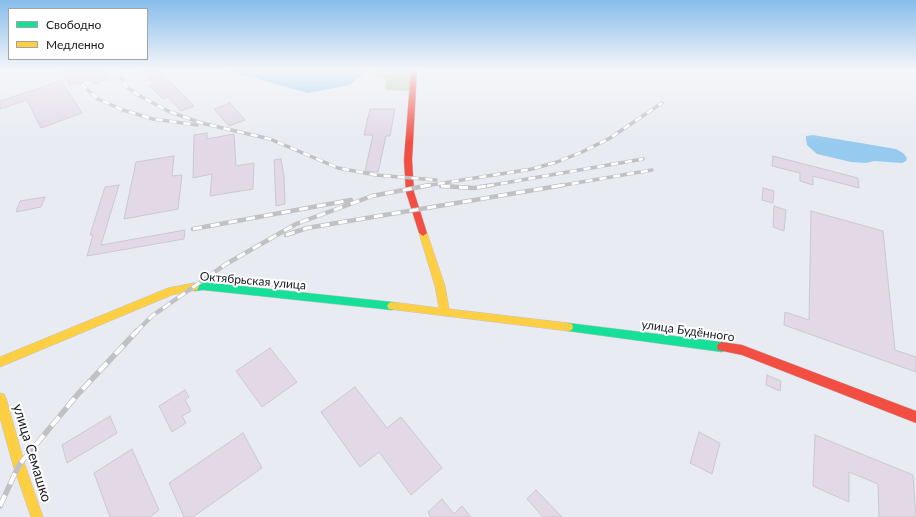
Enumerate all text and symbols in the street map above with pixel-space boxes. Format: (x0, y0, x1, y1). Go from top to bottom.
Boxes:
legend (8, 8, 148, 60)
text: Свободно (46, 17, 101, 32)
text: Медленно (46, 37, 104, 52)
street label: Октябрьская улица (199, 269, 307, 293)
street label: улица Будённого (640, 317, 736, 345)
street label: улица Семашко (9, 402, 55, 504)

